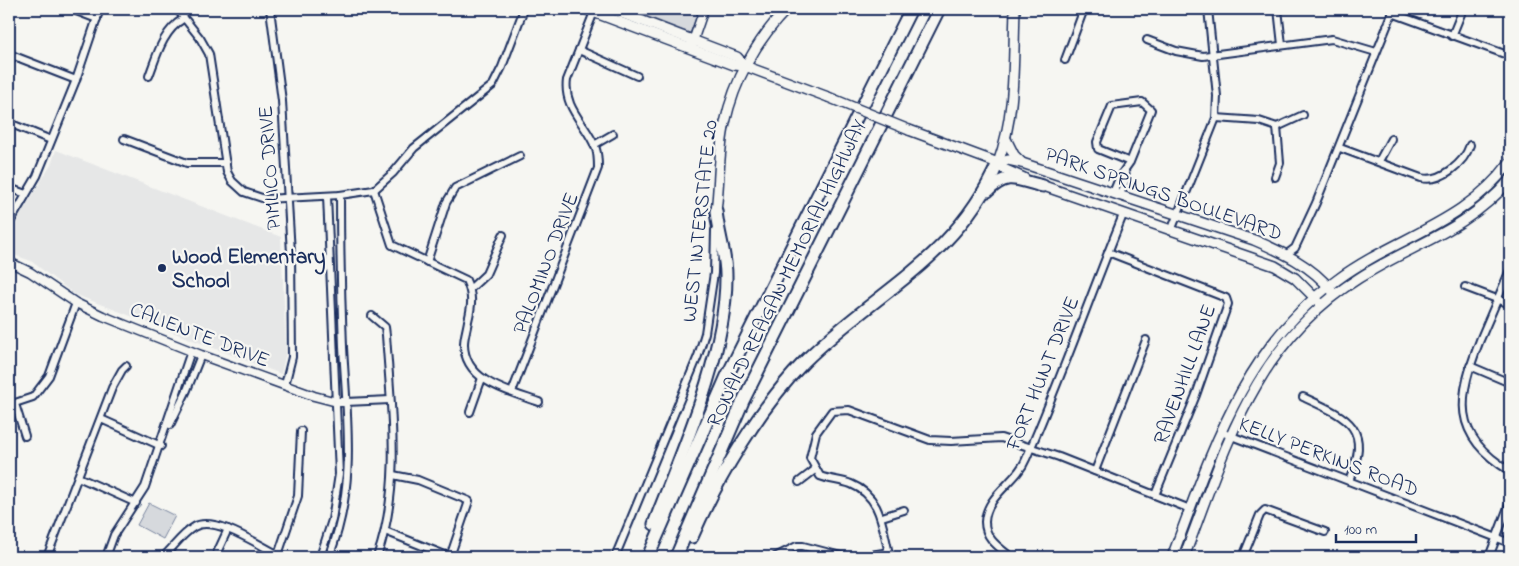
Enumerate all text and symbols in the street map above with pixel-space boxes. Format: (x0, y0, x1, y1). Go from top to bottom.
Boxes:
street label: PIMLICO DRIVE (252, 105, 290, 231)
street label: RONALD REAGAN MEMORIAL HIGHWAY (700, 115, 876, 433)
street label: WEST INTERSTATE 20 (675, 119, 727, 324)
street label: PARK SPRINGS BOULEVARD (1041, 140, 1286, 250)
street label: PALOMINO DRIVE (506, 189, 588, 339)
place label: Wood Elementary School (172, 243, 326, 297)
marker: Wood Elementary School (156, 262, 168, 274)
street label: FORT HUNT DRIVE (999, 292, 1088, 456)
street label: CALIENTE DRIVE (125, 295, 273, 376)
street label: RAVENHILL LANE (1147, 301, 1225, 449)
street label: KELLY PERKINS ROAD (1234, 410, 1423, 506)
scale bar (1336, 511, 1416, 543)
text: 100 m (1344, 519, 1377, 541)

